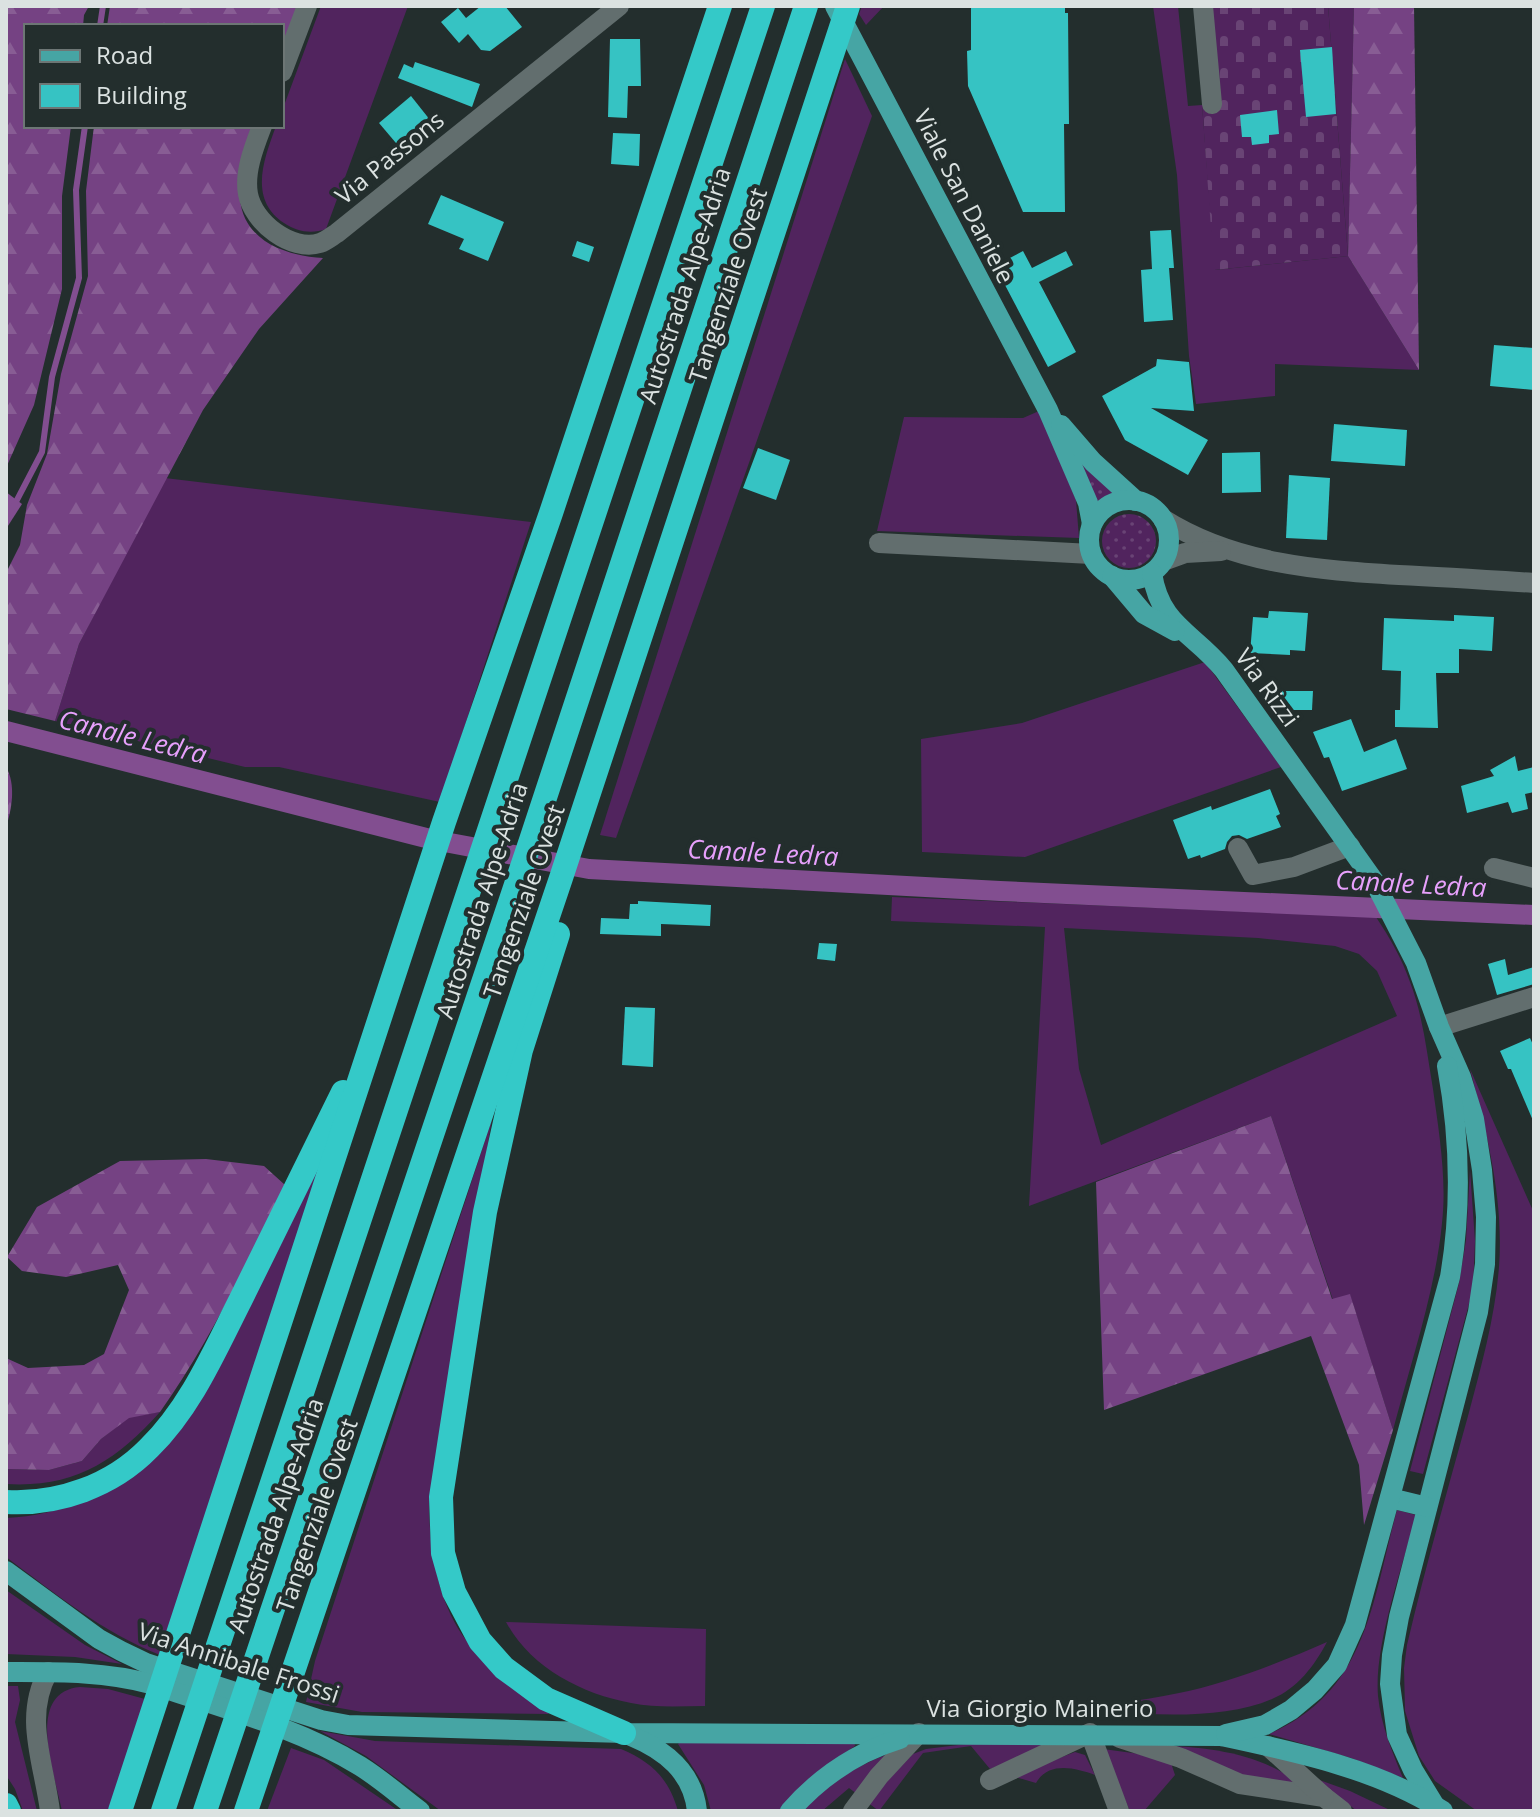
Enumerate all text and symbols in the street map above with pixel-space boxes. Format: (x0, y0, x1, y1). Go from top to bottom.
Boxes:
legend (24, 24, 284, 128)
text: Road (96, 38, 153, 71)
text: Building (96, 78, 187, 111)
street label: Via Passons (328, 103, 450, 211)
street label: Viale San Daniele (907, 103, 1023, 289)
street label: Autostrada Alpe-Adria (630, 163, 738, 407)
street label: Tangenziale Ovest (680, 183, 774, 387)
street label: Via Rizzi (1228, 641, 1308, 733)
water label: Canale Ledra (55, 700, 211, 772)
street label: Autostrada Alpe-Adria (427, 778, 535, 1022)
street label: Tangenziale Ovest (474, 800, 572, 1002)
water label: Canale Ledra (686, 830, 840, 874)
water label: Canale Ledra (1334, 861, 1488, 905)
street label: Autostrada Alpe-Adria (219, 1393, 331, 1637)
street label: Tangenziale Ovest (267, 1414, 365, 1616)
street label: Via Annibale Frossi (134, 1614, 344, 1710)
street label: Via Giorgio Mainerio (927, 1691, 1153, 1724)

